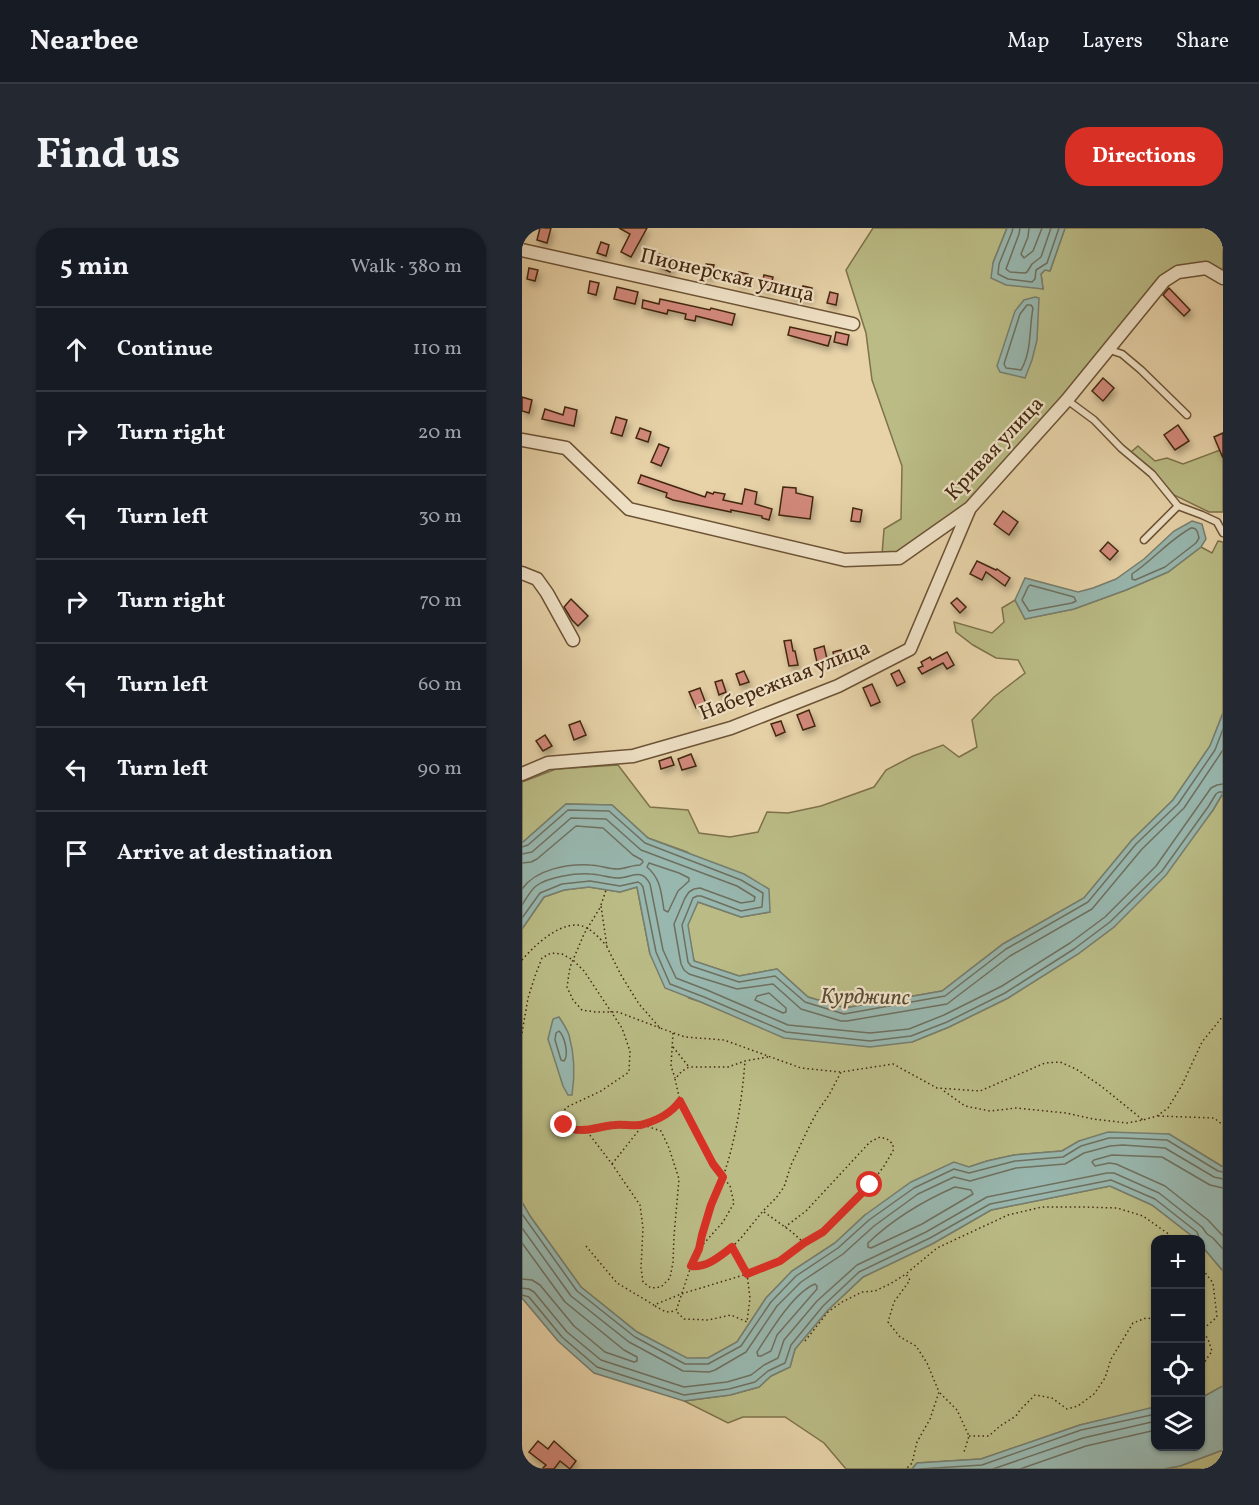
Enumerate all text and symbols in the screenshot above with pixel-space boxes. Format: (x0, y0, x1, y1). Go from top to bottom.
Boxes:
text: Nearbee (30, 22, 139, 61)
text: Map (1007, 27, 1049, 56)
text: Layers (1082, 27, 1143, 56)
text: Share (1176, 27, 1229, 56)
text: Find us (36, 127, 180, 186)
button: Directions (1065, 127, 1223, 186)
street label: Пионерская улица (637, 242, 817, 310)
text: 5 min (60, 249, 129, 285)
text: Walk · 380 m (350, 253, 462, 281)
icon: ahead (60, 333, 93, 366)
text: Continue (117, 334, 213, 365)
text: 110 m (413, 335, 462, 363)
street label: Кривая улица (939, 390, 1051, 508)
icon: right (60, 417, 93, 450)
text: Turn right (117, 418, 225, 449)
text: 20 m (418, 419, 462, 447)
icon: left (60, 501, 93, 534)
text: Turn left (117, 502, 208, 533)
text: 30 m (418, 503, 462, 531)
icon: right (60, 585, 93, 618)
text: Turn right (117, 586, 225, 617)
text: 70 m (419, 587, 462, 615)
street label: Набережная улица (695, 633, 875, 729)
icon: left (60, 669, 93, 702)
text: Turn left (117, 670, 208, 701)
text: 60 m (418, 671, 462, 699)
icon: left (60, 753, 93, 786)
text: Turn left (117, 754, 208, 785)
text: 90 m (418, 755, 462, 783)
icon: arrive (60, 837, 93, 870)
text: Arrive at destination (117, 838, 333, 869)
water label: Курджипс (820, 982, 910, 1014)
route end (550, 1111, 576, 1137)
route start (856, 1171, 882, 1197)
map controls (1151, 1235, 1205, 1451)
button: + (1151, 1235, 1205, 1289)
button: − (1151, 1289, 1205, 1343)
button: locate (1151, 1343, 1205, 1397)
button: layers (1151, 1397, 1205, 1451)

